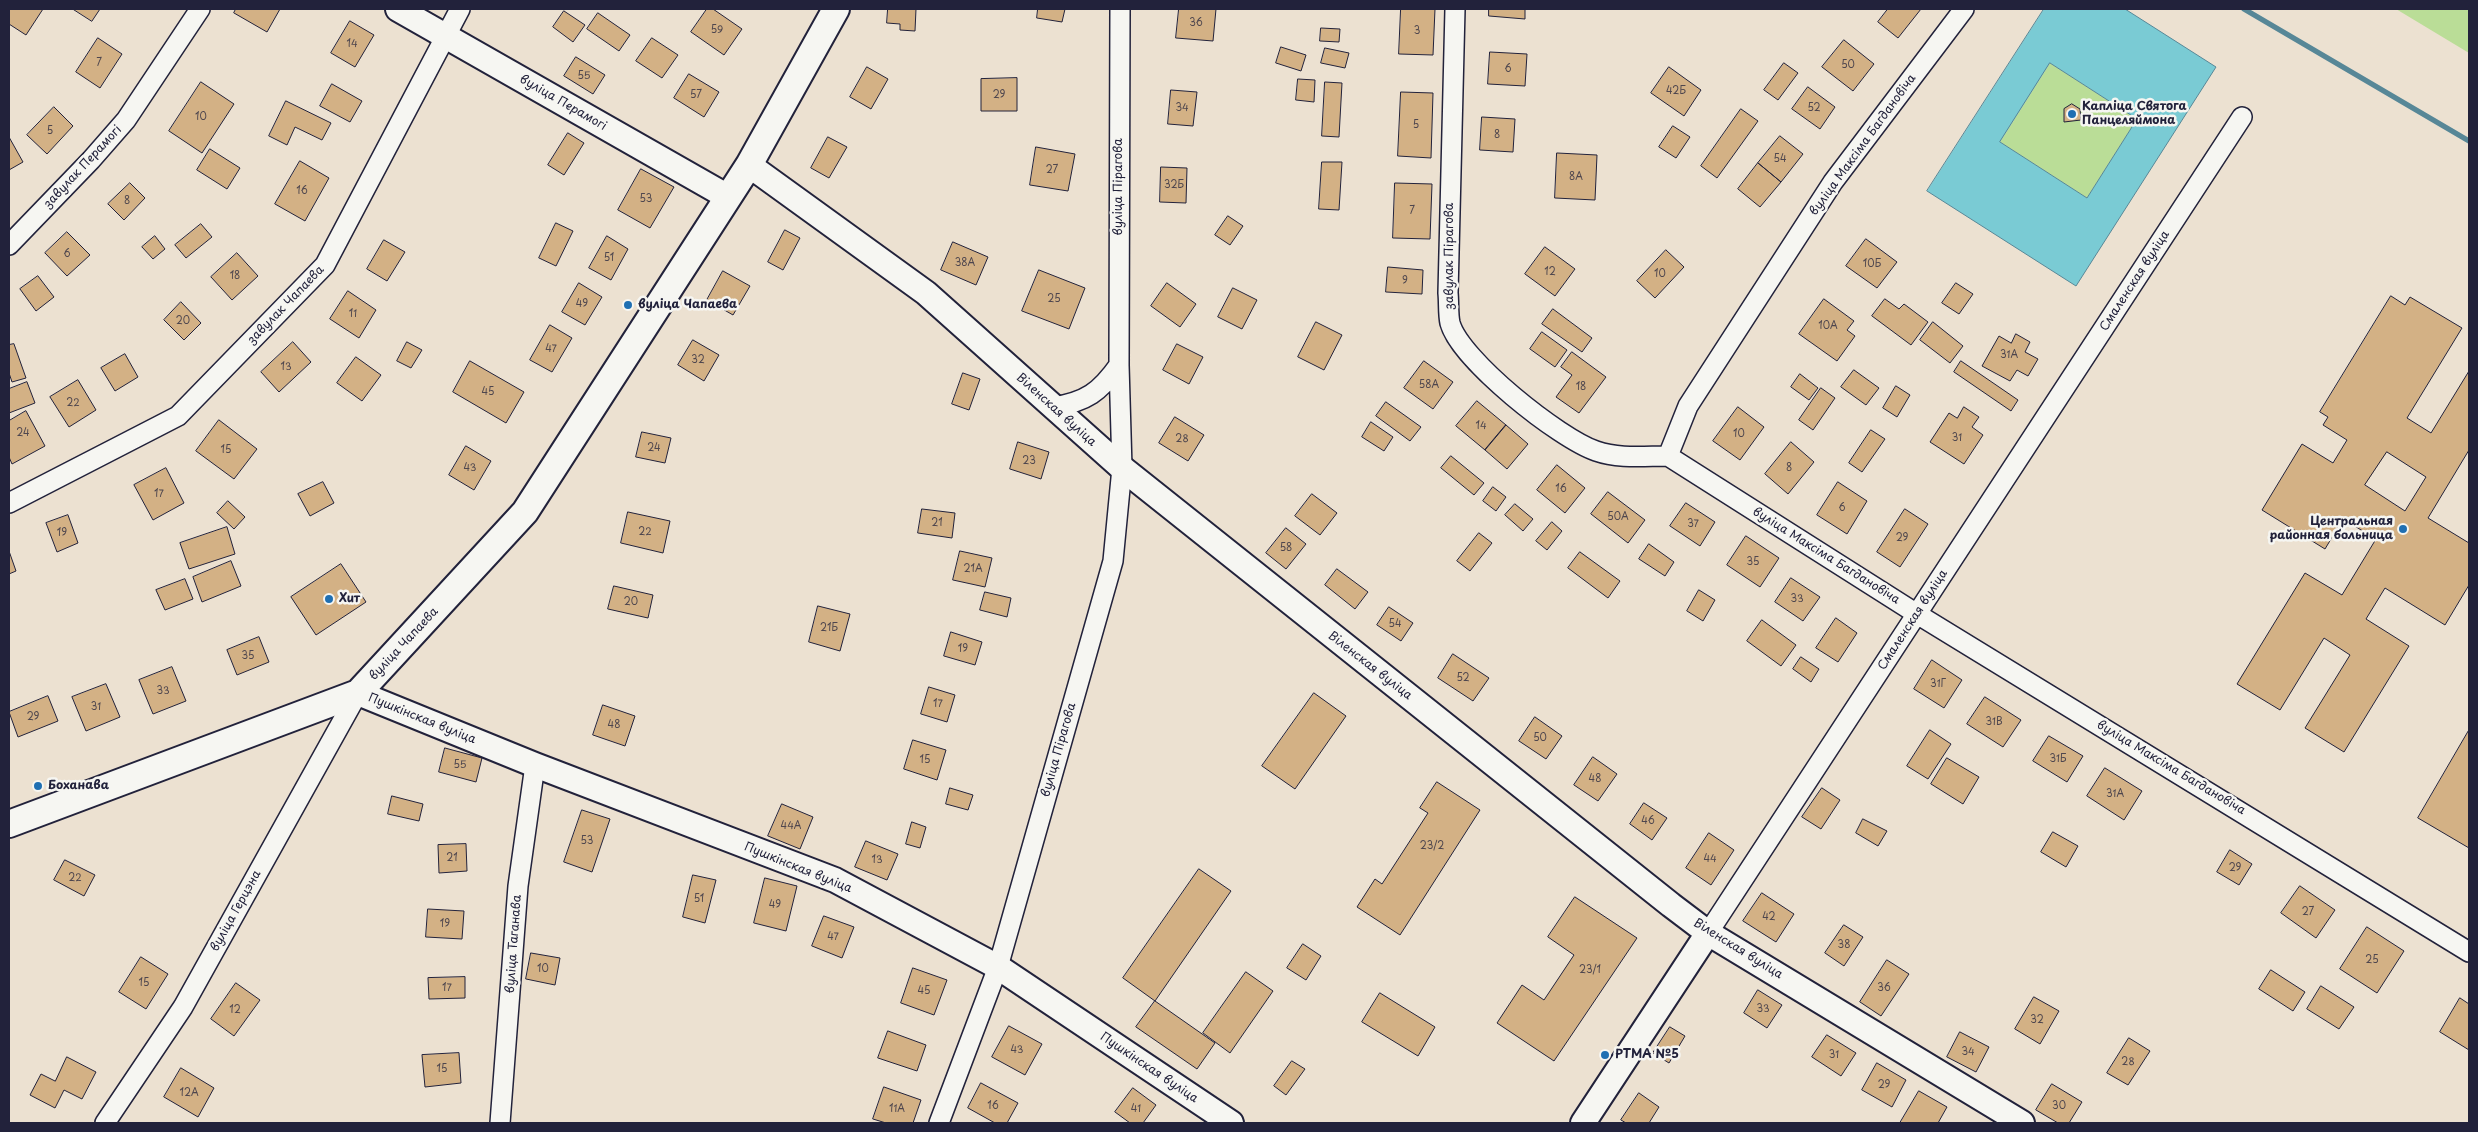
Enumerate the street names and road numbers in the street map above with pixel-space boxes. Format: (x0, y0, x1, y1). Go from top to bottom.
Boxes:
street label: вуліца Перамогі (517, 72, 609, 134)
street label: вуліца Максіма Багдановіча (1807, 72, 1919, 218)
street label: завулак Перамогі (41, 123, 125, 211)
street label: вуліца Пірагова (1112, 138, 1126, 236)
street label: завулак Пірагова (1443, 203, 1457, 309)
street label: Смаленская вуліца (2097, 228, 2173, 334)
street label: завулак Чапаева (245, 263, 327, 347)
street label: Віленская вуліца (1013, 370, 1099, 450)
street label: вуліца Максіма Багдановіча (1750, 505, 1902, 607)
street label: Смаленская вуліца (1875, 567, 1951, 673)
street label: вуліца Чапаева (367, 605, 441, 683)
street label: Віленская вуліца (1325, 629, 1415, 703)
street label: Пушкінская вуліца (366, 691, 478, 747)
street label: вуліца Пірагова (1039, 701, 1079, 799)
street label: вуліца Максіма Багдановіча (2094, 718, 2248, 818)
street label: Пушкінская вуліца (742, 840, 854, 896)
street label: вуліца Герцэна (208, 868, 264, 954)
street label: вуліца Таганава (503, 894, 525, 994)
street label: Віленская вуліца (1691, 916, 1785, 982)
street label: Пушкінская вуліца (1097, 1030, 1201, 1106)

